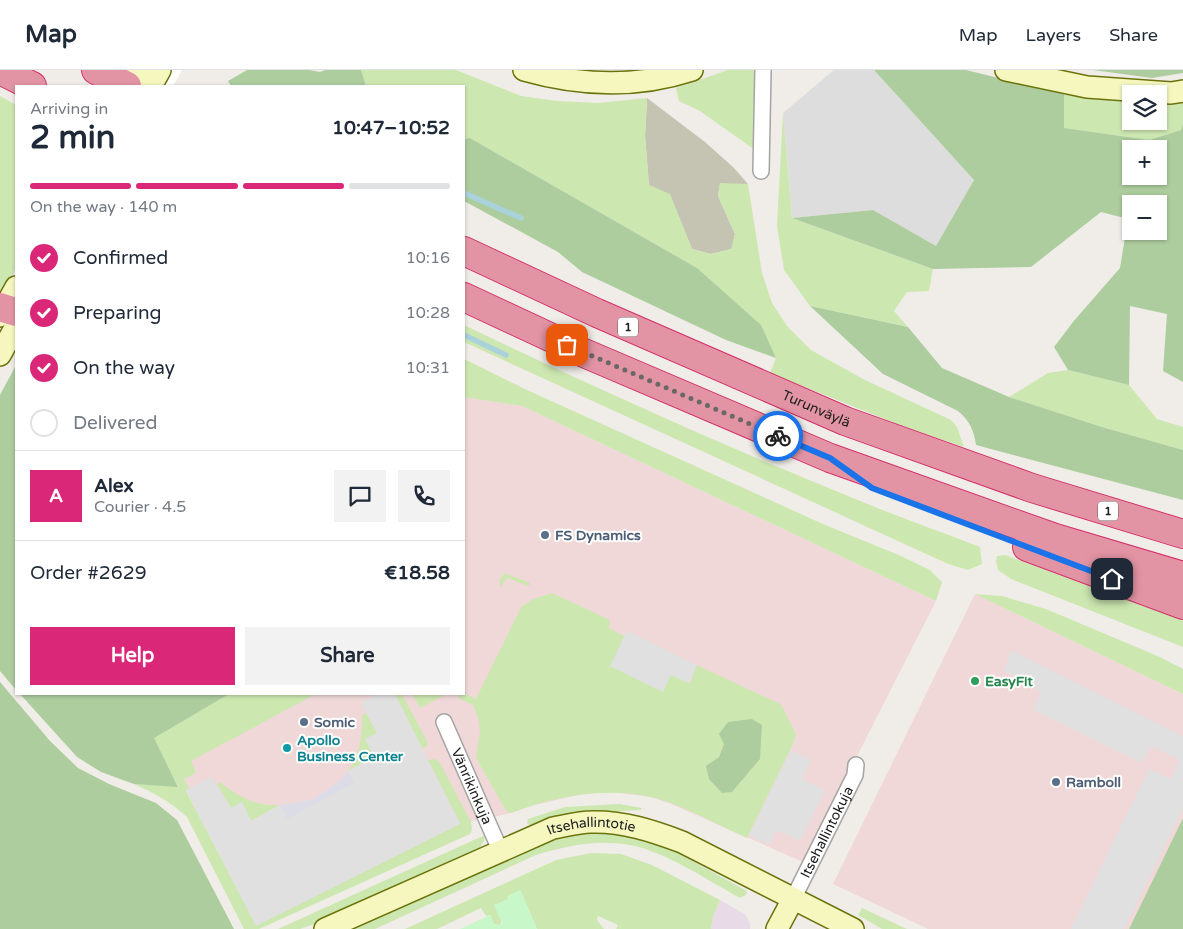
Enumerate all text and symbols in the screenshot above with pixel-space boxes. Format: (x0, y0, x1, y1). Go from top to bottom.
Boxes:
text: Map (25, 20, 77, 49)
text: Map (959, 24, 998, 46)
text: Layers (1026, 24, 1081, 46)
text: Share (1109, 24, 1158, 46)
map controls (1122, 85, 1167, 240)
button: layers (1122, 85, 1167, 130)
text: Arriving in (30, 99, 108, 119)
text: 10:47–10:52 (332, 117, 450, 139)
text: 2 min (30, 119, 115, 157)
button: + (1122, 140, 1167, 185)
button: − (1122, 195, 1167, 240)
text: On the way · 140 m (30, 197, 177, 217)
icon: check (30, 244, 58, 272)
text: Confirmed (73, 247, 168, 269)
text: 10:16 (406, 248, 450, 268)
icon: check (30, 299, 58, 327)
text: Preparing (73, 302, 162, 324)
text: 10:28 (406, 303, 450, 323)
road number: 1 (618, 318, 638, 336)
pin (546, 324, 588, 366)
icon: bag (553, 331, 581, 359)
icon: check (30, 354, 58, 382)
text: On the way (73, 357, 175, 379)
text: 10:31 (406, 358, 450, 378)
street label: Turunväylä (780, 386, 853, 431)
courier (753, 411, 803, 461)
text: Delivered (73, 412, 158, 434)
icon: bike (764, 422, 792, 450)
button: chat (334, 470, 386, 522)
button: phone (398, 470, 450, 522)
text: Alex (94, 475, 134, 497)
text: A (49, 485, 63, 507)
text: Courier · 4.5 (94, 497, 186, 517)
road number: 1 (1098, 502, 1118, 521)
place label: FS Dynamics (555, 527, 641, 544)
marker: FS Dynamics (539, 529, 551, 541)
pin (1091, 558, 1133, 600)
text: Order #2629 (30, 562, 147, 584)
text: €18.58 (384, 562, 450, 584)
icon: home (1098, 565, 1126, 593)
button: Help (30, 627, 235, 685)
button: Share (245, 627, 450, 685)
place label: EasyFit (985, 673, 1034, 690)
marker: EasyFit (969, 675, 981, 687)
place label: Somic (314, 714, 355, 731)
marker: Somic (298, 716, 310, 728)
place label: Apollo Business Center (297, 732, 404, 765)
marker: Apollo Business Center (281, 742, 293, 754)
street label: Vänrikinkuja (448, 745, 496, 827)
place label: Ramboll (1066, 774, 1121, 791)
marker: Ramboll (1050, 776, 1062, 788)
street label: Itsehallintokuja (796, 783, 857, 881)
street label: Itsehallintotie (544, 813, 637, 838)

